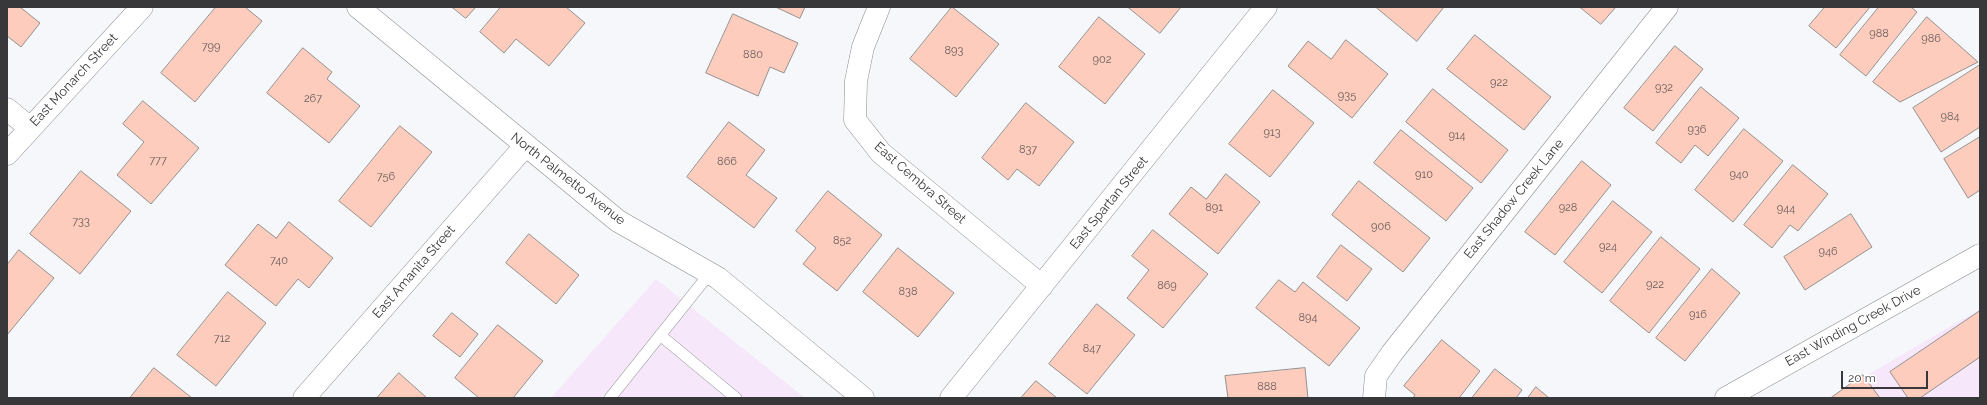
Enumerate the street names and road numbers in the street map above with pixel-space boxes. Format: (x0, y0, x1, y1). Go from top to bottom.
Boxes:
street label: East Monarch Street (27, 30, 121, 130)
street label: North Palmetto Avenue (508, 129, 628, 229)
street label: East Shadow Creek Lane (1461, 136, 1567, 262)
street label: East Cembra Street (871, 139, 969, 227)
street label: East Spartan Street (1067, 153, 1151, 253)
street label: East Amanita Street (369, 222, 459, 322)
street label: East Winding Creek Drive (1783, 282, 1923, 370)

